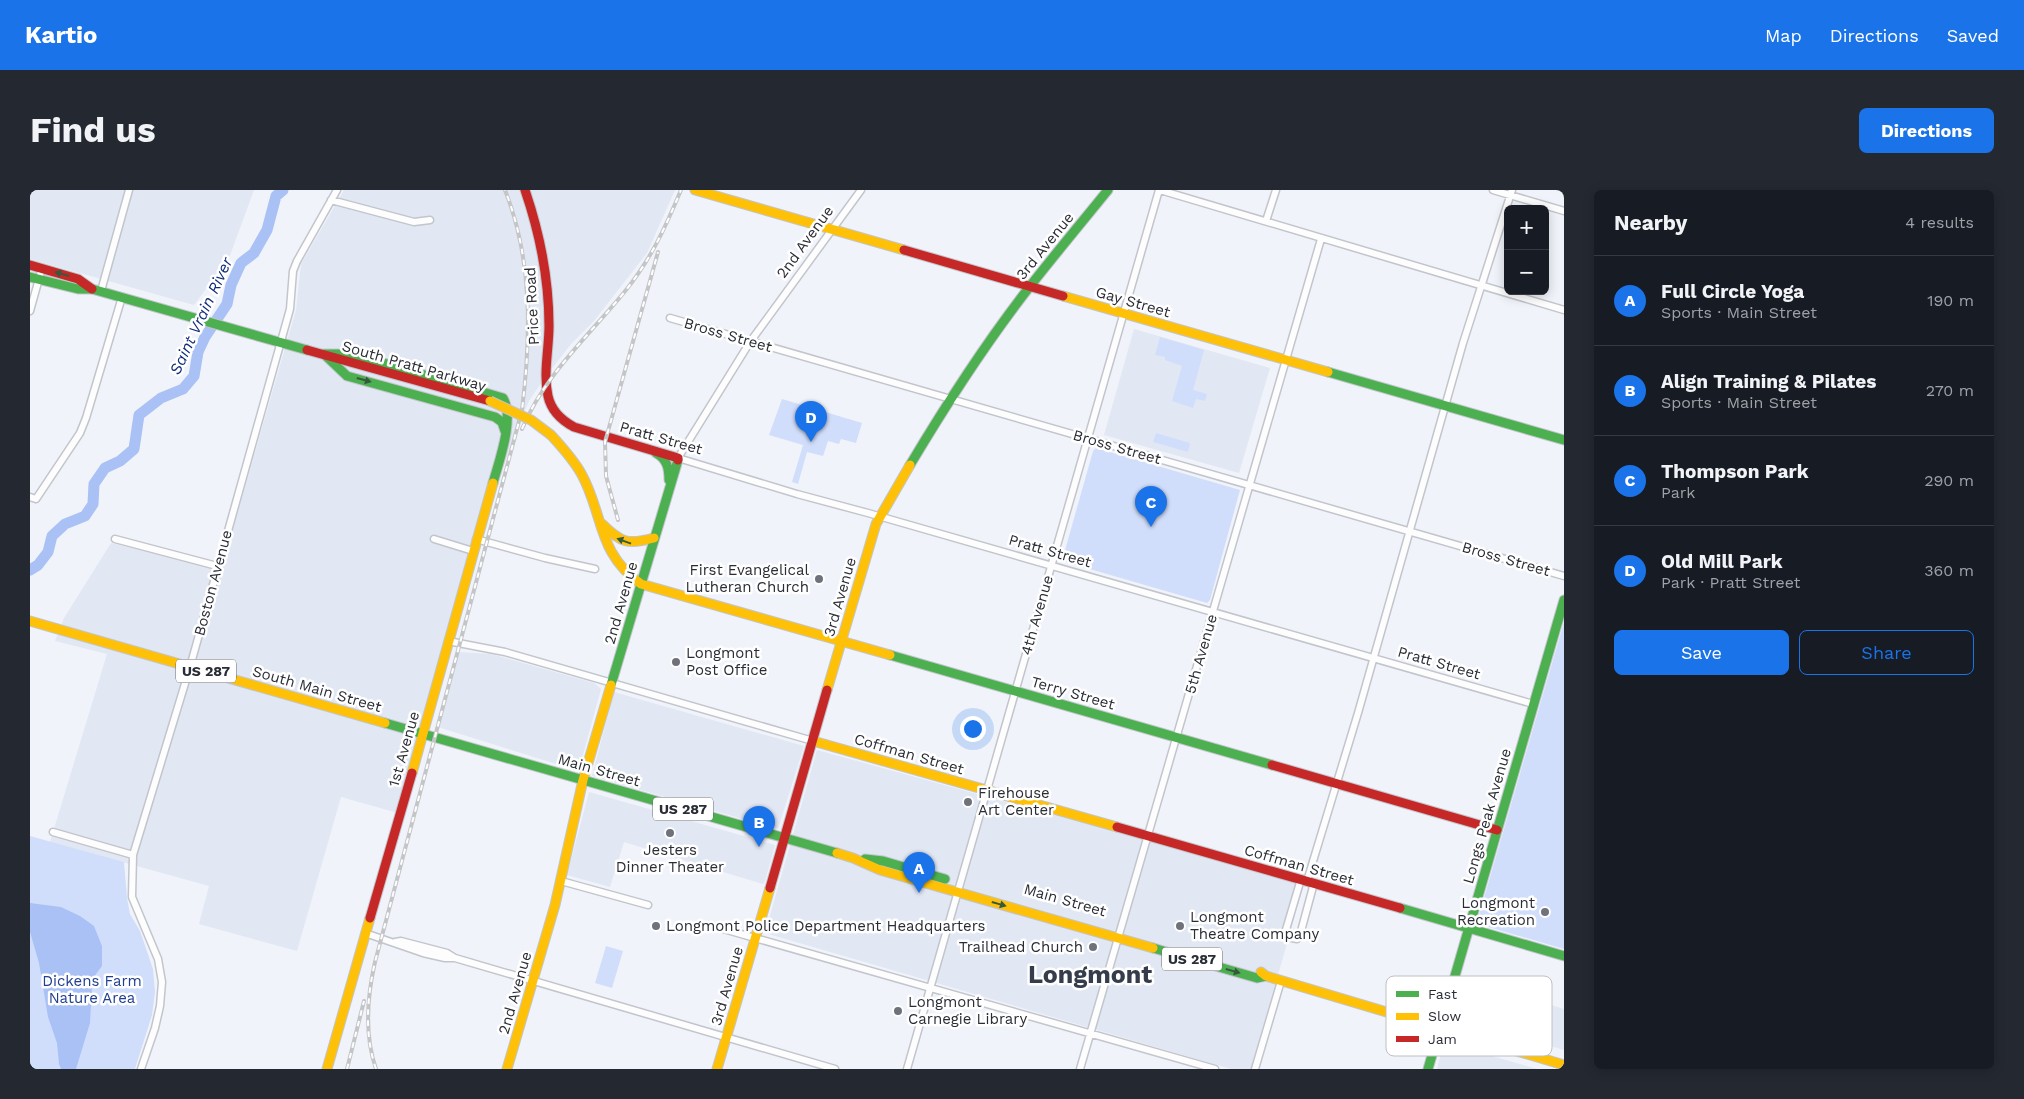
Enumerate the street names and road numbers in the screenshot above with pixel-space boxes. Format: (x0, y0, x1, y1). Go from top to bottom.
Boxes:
street label: 2nd Avenue (773, 202, 837, 282)
street label: 3rd Avenue (1012, 209, 1078, 283)
street label: Price Road (521, 267, 543, 345)
street label: Gay Street (1094, 283, 1173, 321)
street label: Bross Street (682, 314, 775, 356)
street label: South Pratt Parkway (340, 337, 488, 395)
street label: Pratt Street (618, 418, 705, 459)
street label: Bross Street (1071, 426, 1164, 468)
street label: Boston Avenue (190, 528, 236, 638)
street label: Pratt Street (1007, 531, 1094, 572)
street label: Bross Street (1460, 538, 1553, 580)
street label: 3rd Avenue (820, 555, 860, 639)
street label: 2nd Avenue (601, 560, 641, 646)
street label: 4th Avenue (1017, 573, 1057, 657)
street label: 5th Avenue (1181, 612, 1221, 696)
street label: Pratt Street (1396, 643, 1483, 684)
road number: US 287 (176, 660, 236, 682)
street label: South Main Street (250, 662, 384, 716)
street label: Terry Street (1029, 673, 1117, 714)
street label: 1st Avenue (385, 709, 423, 789)
street label: Coffman Street (852, 730, 967, 778)
street label: Longs Peak Avenue (1459, 746, 1515, 886)
street label: Main Street (556, 750, 643, 791)
road number: US 287 (653, 798, 713, 820)
street label: Coffman Street (1242, 841, 1357, 889)
street label: Main Street (1022, 880, 1109, 921)
street label: 3rd Avenue (707, 944, 747, 1028)
road number: US 287 (1162, 948, 1222, 971)
street label: 2nd Avenue (495, 950, 535, 1036)

